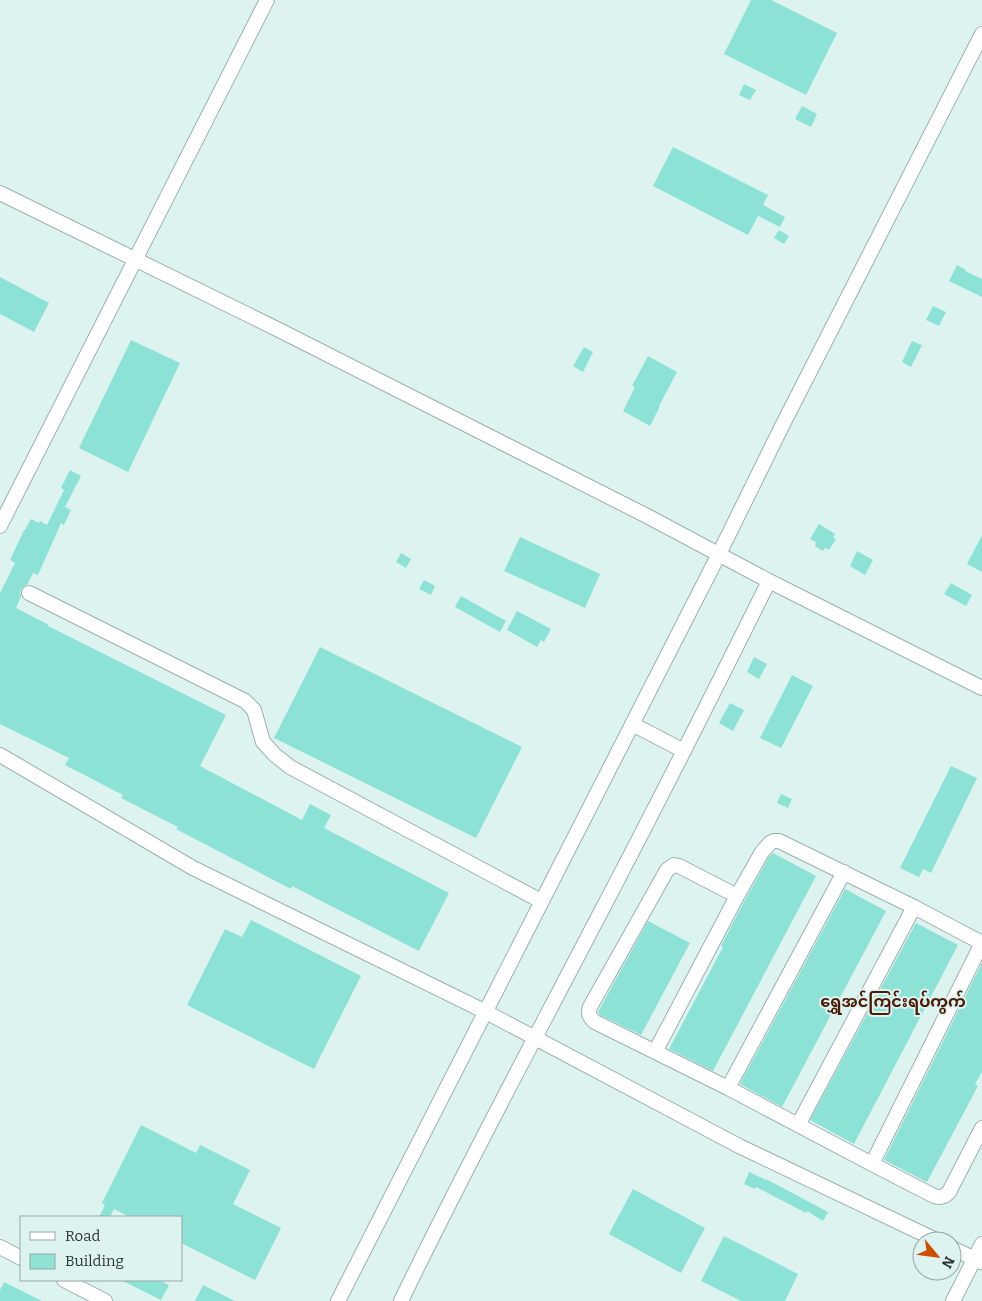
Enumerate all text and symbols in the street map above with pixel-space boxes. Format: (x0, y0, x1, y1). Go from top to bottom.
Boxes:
district label: ရွှေအင်ကြင်းရပ်ကွက် (820, 990, 966, 1015)
legend (20, 1216, 182, 1281)
text: Road (65, 1227, 100, 1245)
north arrow (912, 1231, 962, 1281)
text: Building (65, 1252, 124, 1270)
text: N (938, 1253, 958, 1271)

